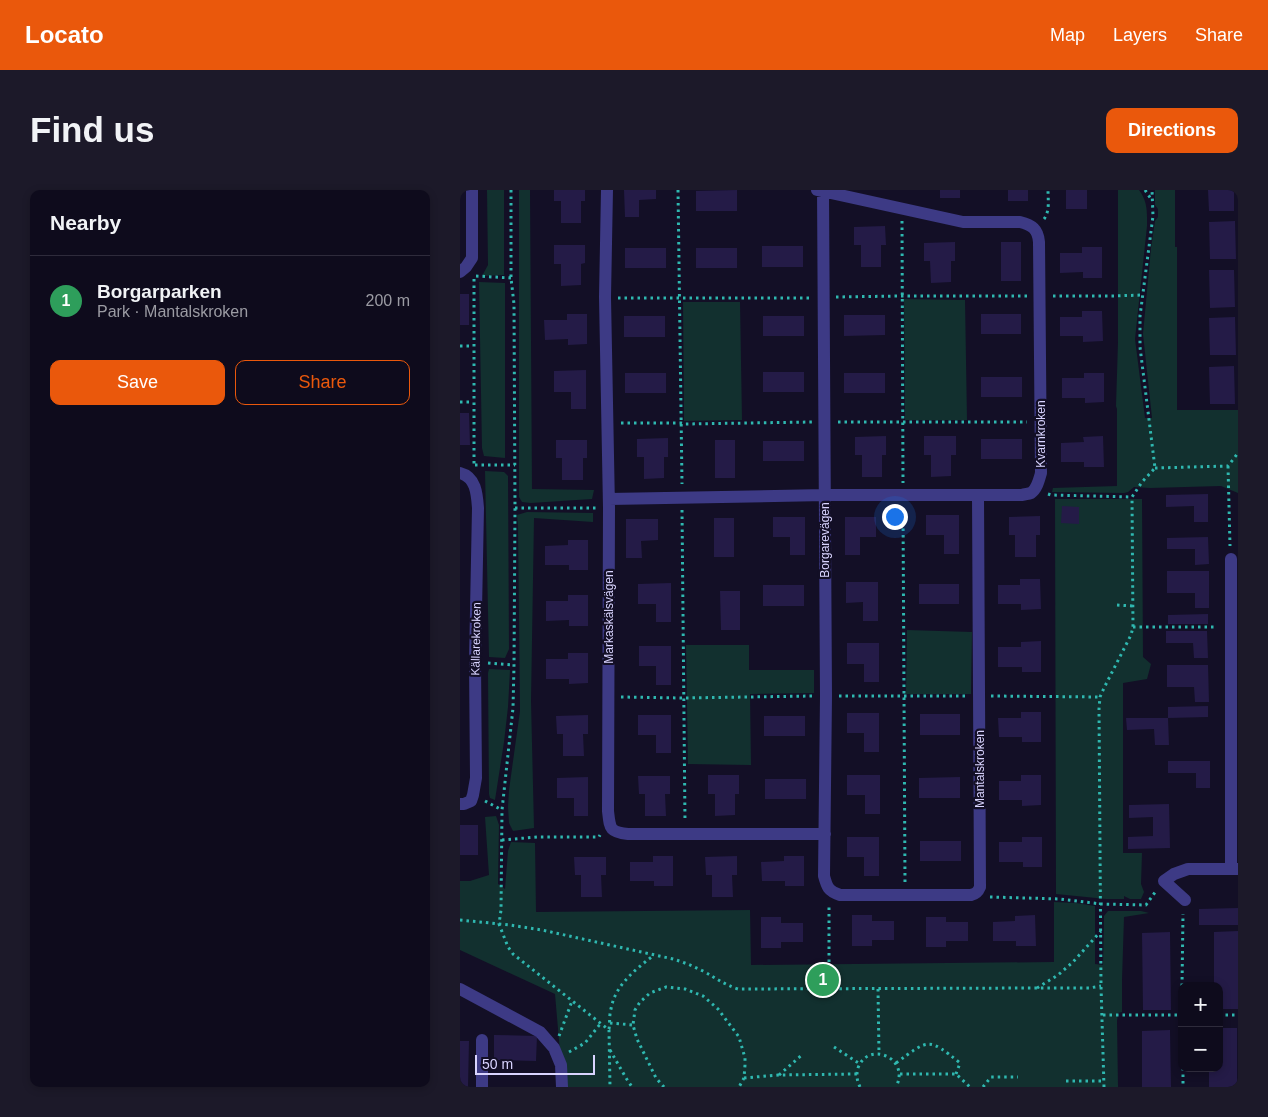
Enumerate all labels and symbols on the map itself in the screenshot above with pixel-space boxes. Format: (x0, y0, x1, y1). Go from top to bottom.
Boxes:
street label: Kvarnkroken (1034, 400, 1048, 468)
street label: Borgarevägen (818, 502, 832, 578)
your location (882, 504, 908, 530)
street label: Markaskälsvägen (602, 570, 616, 664)
street label: Källarekroken (468, 602, 484, 676)
street label: Mantalskroken (973, 730, 987, 808)
pin: 1 (807, 961, 839, 999)
scale bar (475, 1052, 595, 1075)

